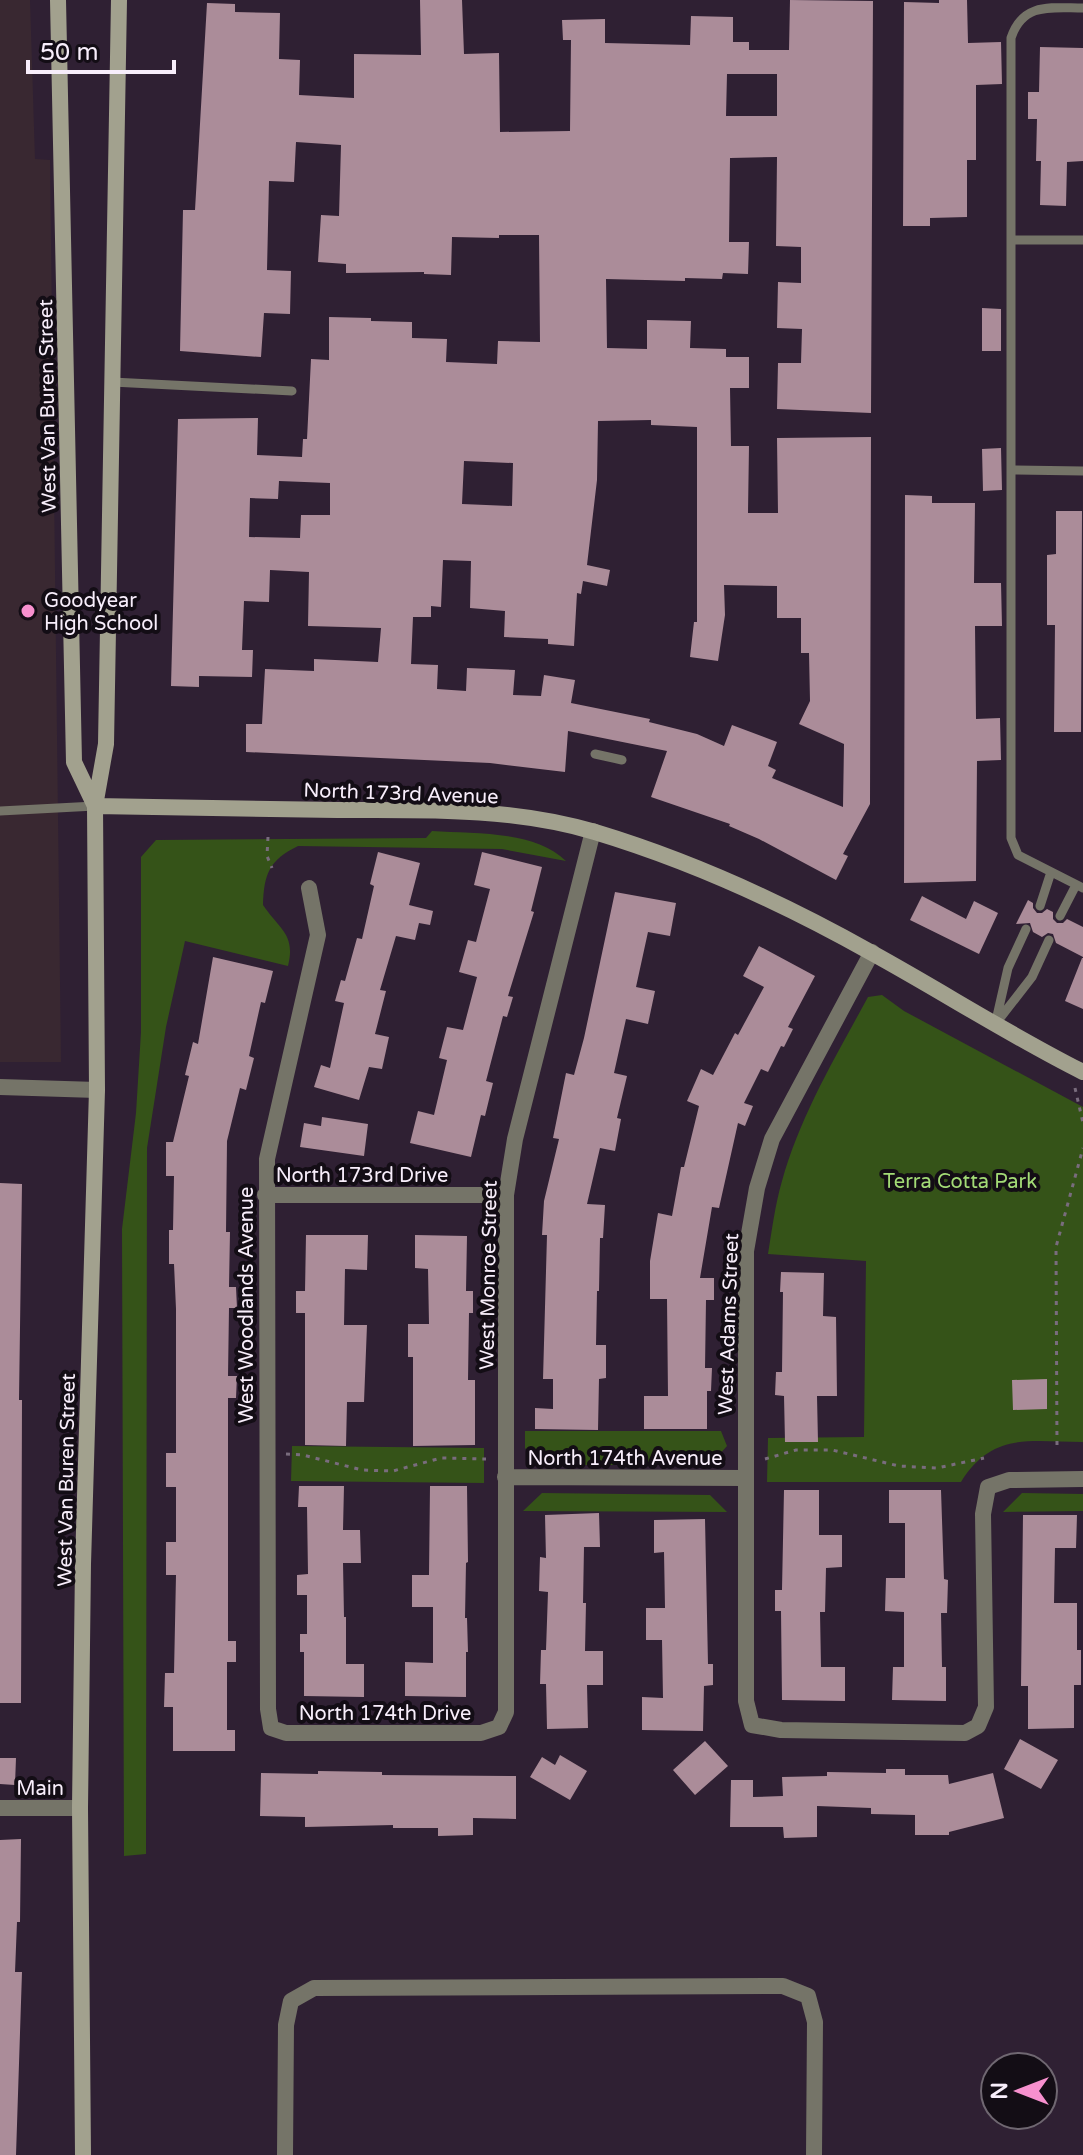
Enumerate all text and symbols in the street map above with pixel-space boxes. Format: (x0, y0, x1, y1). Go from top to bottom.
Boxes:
scale bar (28, 24, 174, 74)
text: 50 m (40, 38, 98, 67)
street label: West Van Buren Street (34, 299, 62, 513)
place label: Goodyear High School (44, 589, 158, 636)
marker: Goodyear High School (19, 602, 37, 620)
street label: North 173rd Avenue (303, 779, 499, 809)
street label: North 173rd Drive (276, 1164, 448, 1188)
park label: Terra Cotta Park (883, 1170, 1037, 1194)
street label: West Monroe Street (475, 1180, 503, 1370)
street label: West Woodlands Avenue (235, 1187, 259, 1423)
street label: West Adams Street (714, 1232, 744, 1415)
street label: West Van Buren Street (53, 1373, 81, 1587)
street label: North 174th Avenue (528, 1447, 722, 1471)
street label: North 174th Drive (299, 1702, 471, 1726)
street label: Main (16, 1777, 64, 1801)
north arrow (979, 2051, 1059, 2131)
text: N (987, 2082, 1013, 2100)

